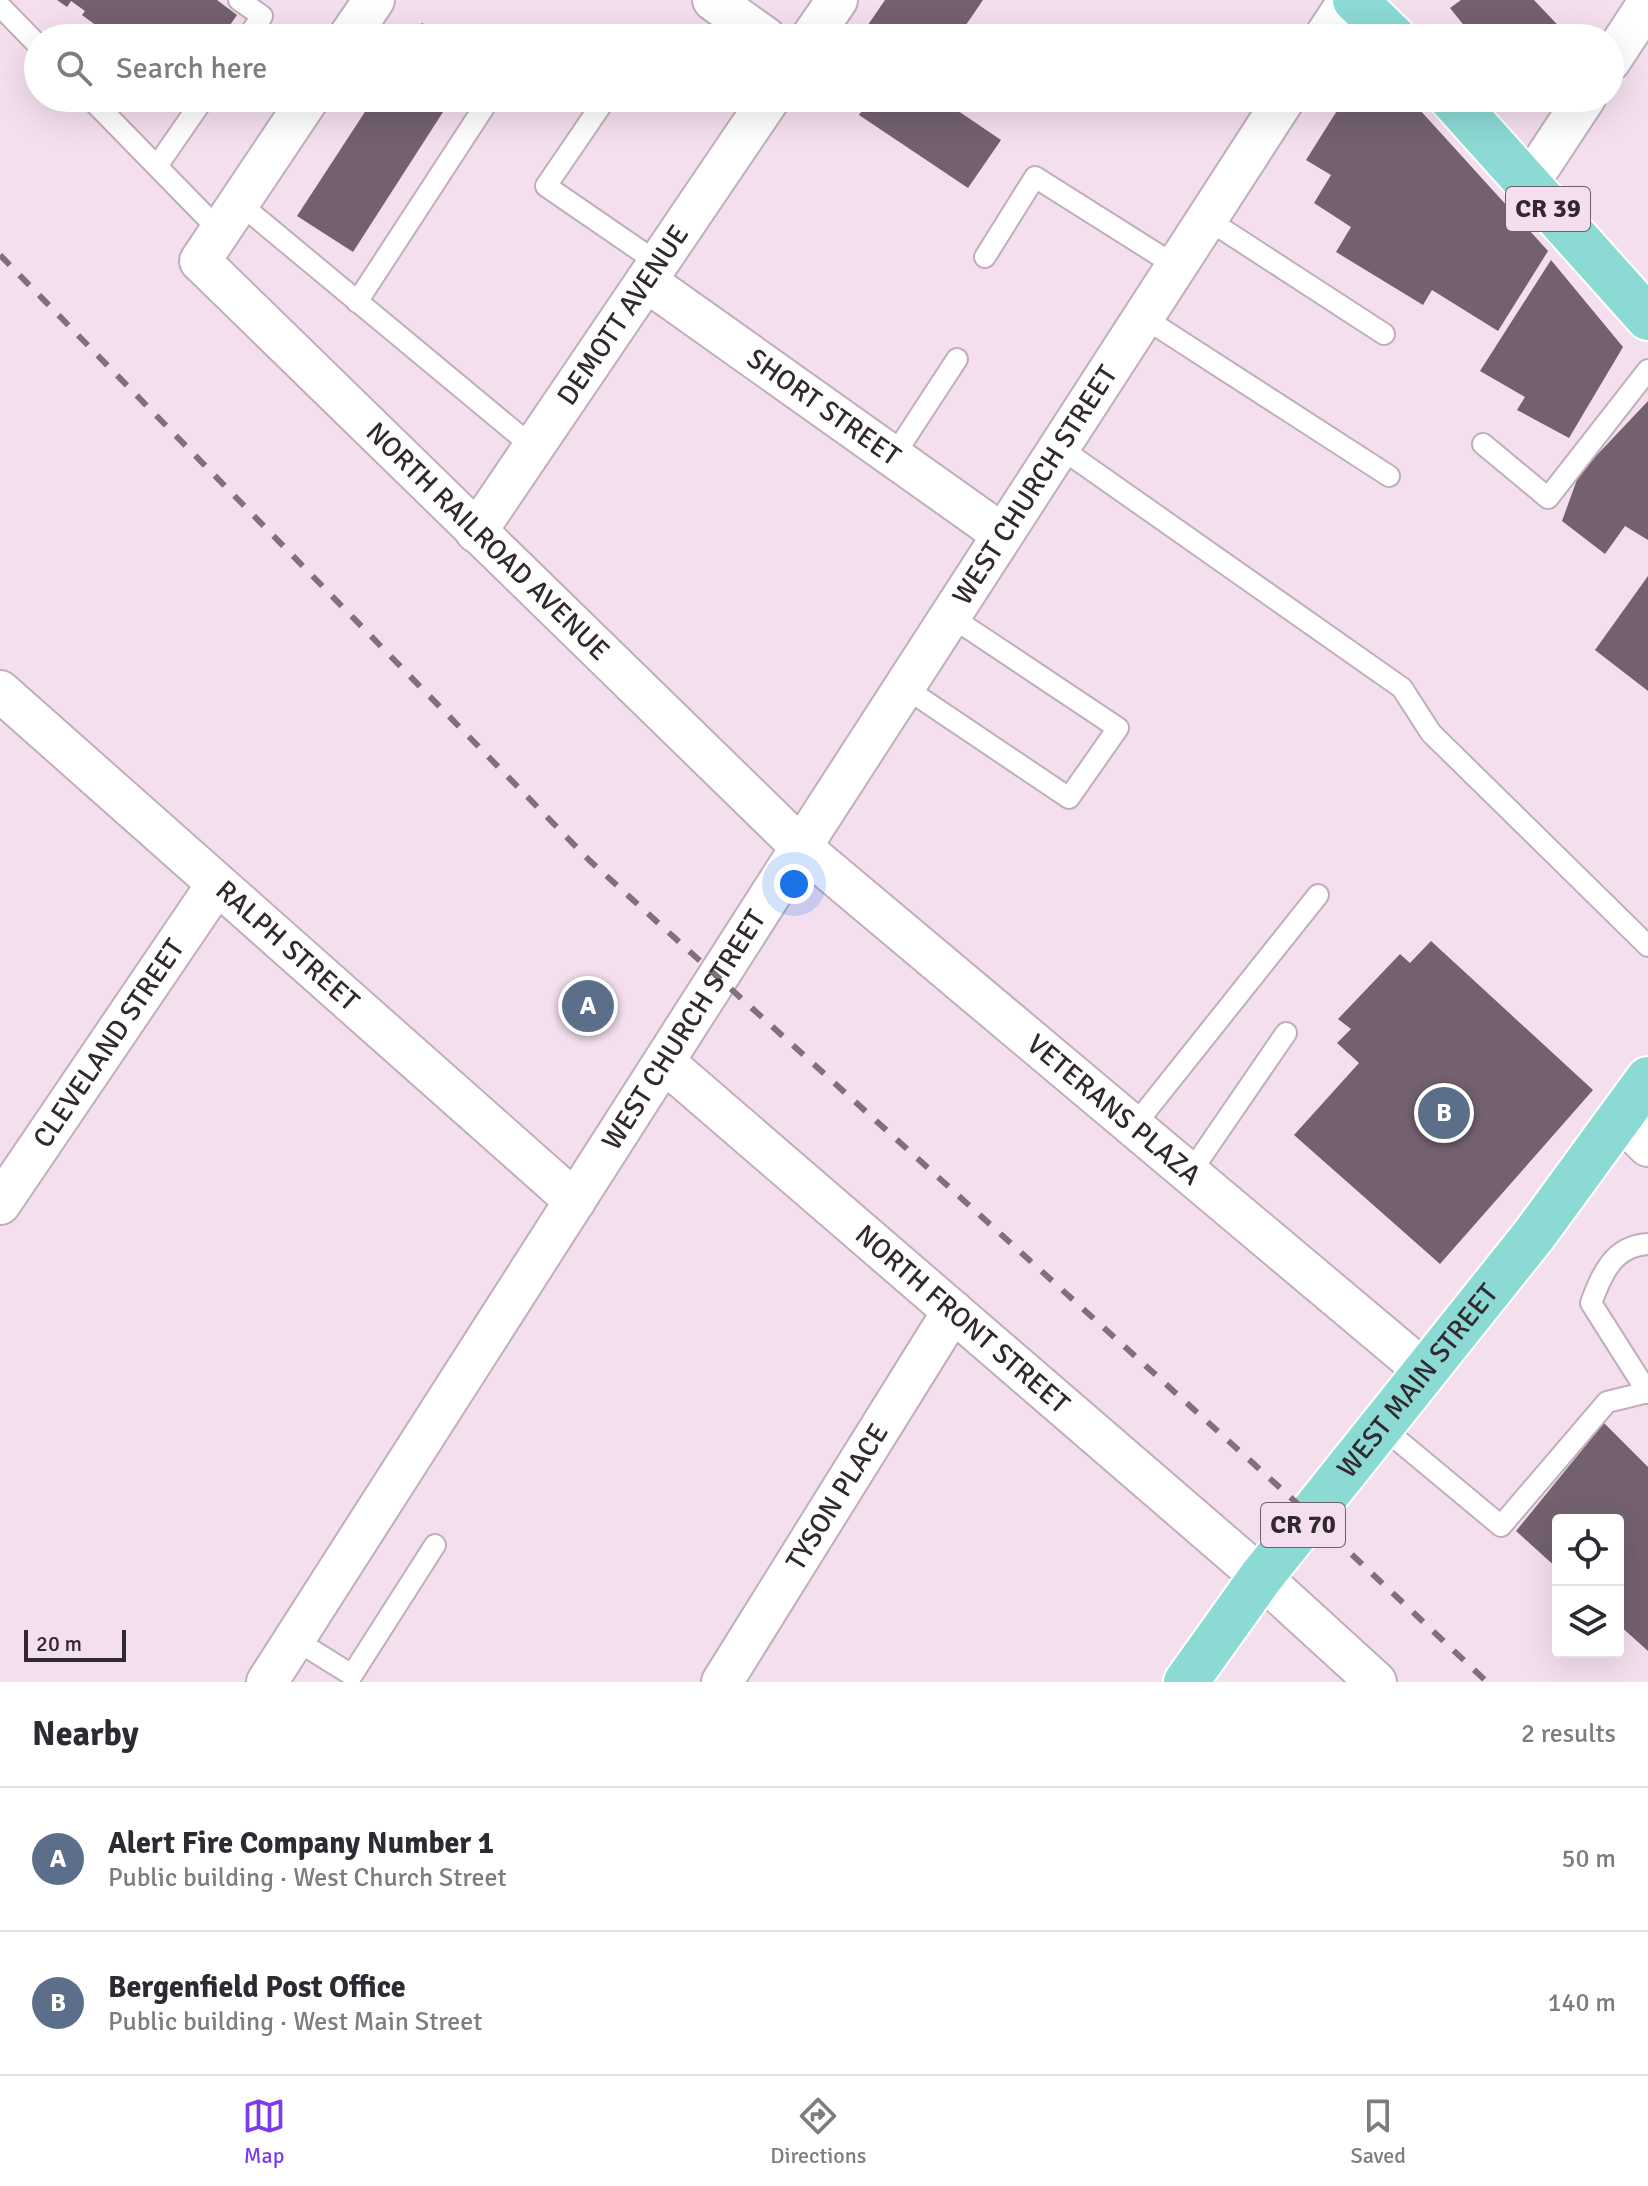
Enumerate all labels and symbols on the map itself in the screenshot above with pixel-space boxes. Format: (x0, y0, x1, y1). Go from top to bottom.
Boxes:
road number: CR 39 (1506, 187, 1590, 231)
street label: DEMOTT AVENUE (550, 219, 696, 412)
street label: SHORT STREET (740, 341, 907, 473)
street label: WEST CHURCH STREET (945, 359, 1125, 611)
street label: NORTH RAILROAD AVENUE (359, 415, 617, 668)
your location (774, 864, 814, 904)
street label: RALPH STREET (209, 873, 366, 1018)
street label: WEST CHURCH STREET (595, 903, 773, 1156)
street label: CLEVELAND STREET (26, 932, 192, 1154)
pin: A (562, 976, 614, 1036)
street label: VETERANS PLAZA (1020, 1027, 1208, 1192)
pin: B (1418, 1083, 1470, 1143)
street label: NORTH FRONT STREET (848, 1218, 1077, 1421)
street label: WEST MAIN STREET (1330, 1277, 1505, 1485)
street label: TYSON PLACE (779, 1417, 896, 1577)
road number: CR 70 (1261, 1503, 1345, 1547)
scale bar (24, 1626, 126, 1662)

